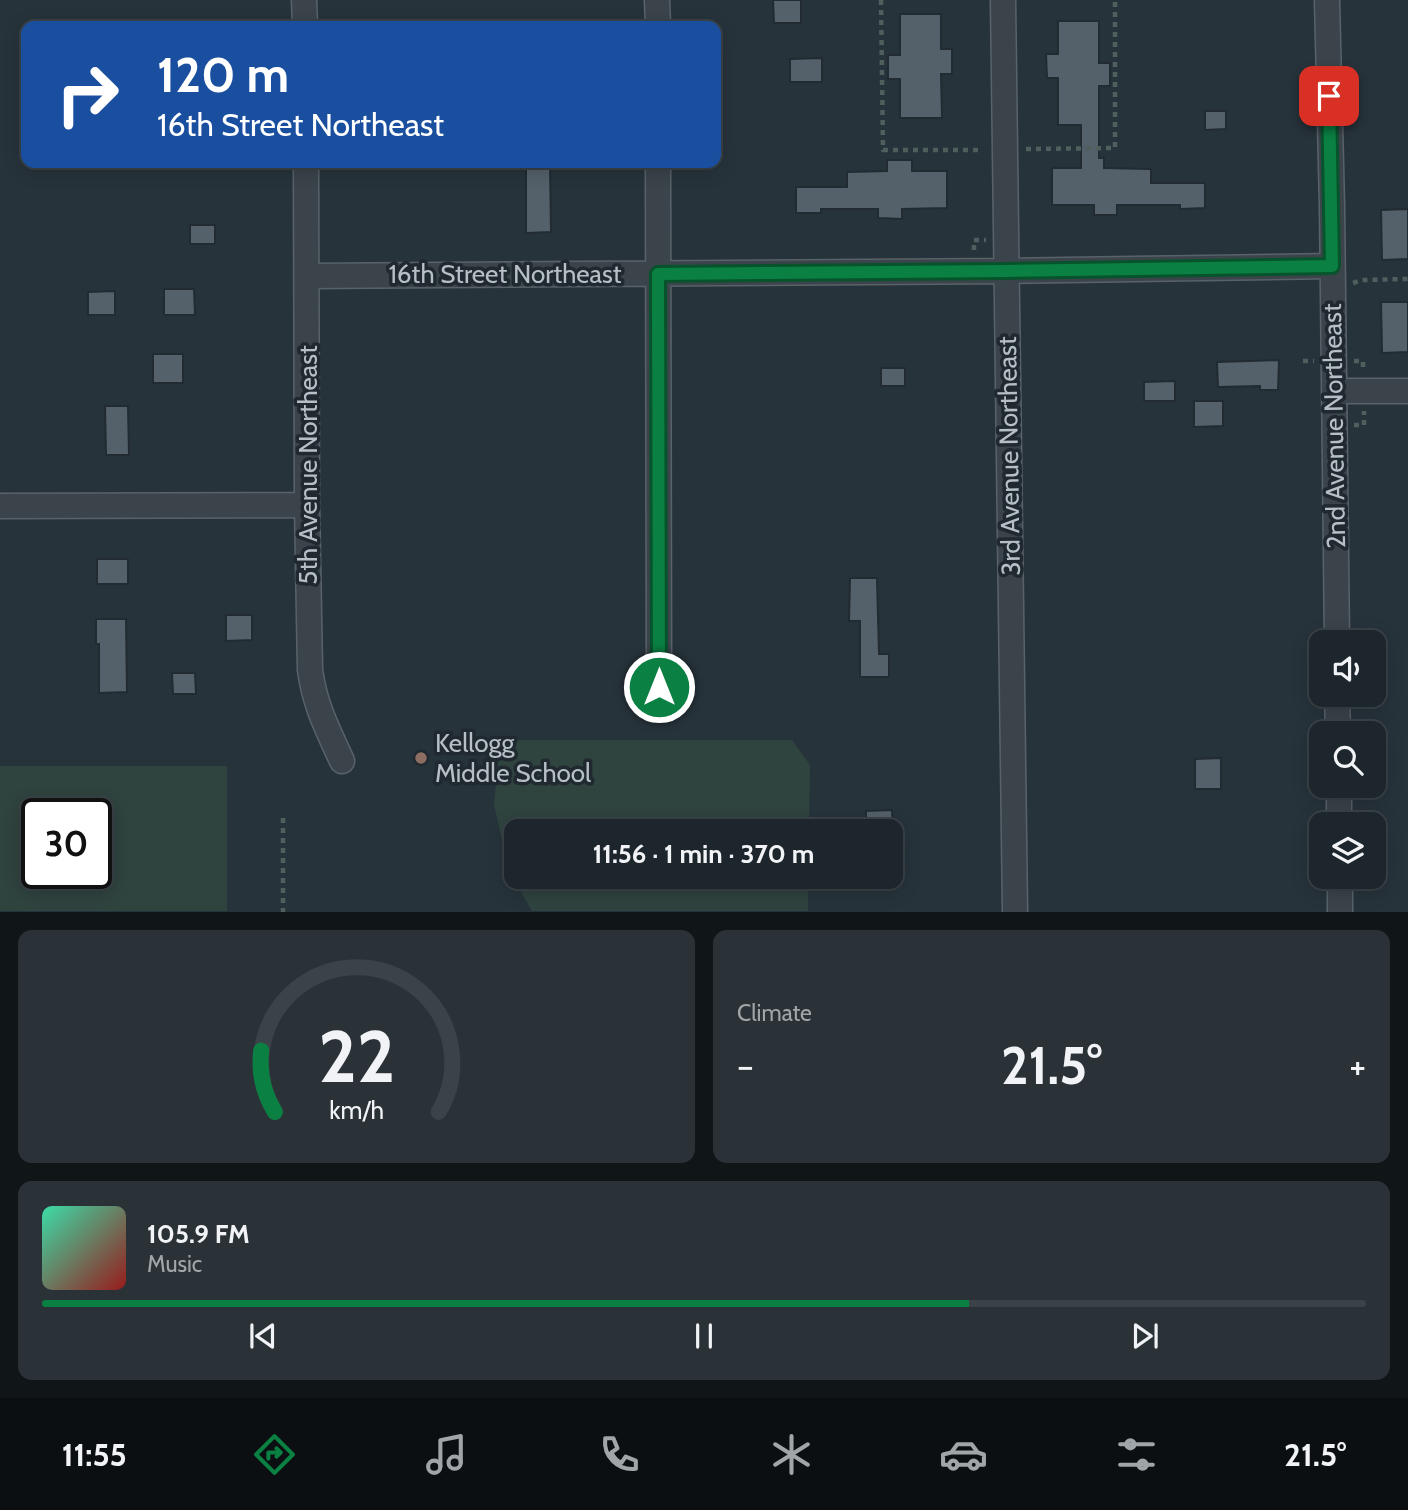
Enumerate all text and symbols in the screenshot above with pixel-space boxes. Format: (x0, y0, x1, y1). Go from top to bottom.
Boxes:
text: 120 m (157, 45, 289, 104)
icon: right (42, 49, 133, 140)
pin (1299, 66, 1359, 126)
icon: arrive (1310, 77, 1348, 115)
text: 16th Street Northeast (157, 105, 444, 144)
street label: 16th Street Northeast (388, 258, 622, 290)
street label: 2nd Avenue Northeast (1316, 303, 1352, 549)
street label: 3rd Avenue Northeast (991, 336, 1027, 576)
street label: 5th Avenue Northeast (292, 345, 324, 585)
map controls (1309, 630, 1386, 889)
button: sound (1309, 630, 1386, 707)
position arrow (622, 650, 696, 724)
button: search (1309, 721, 1386, 798)
place label: Kellogg Middle School (435, 727, 591, 789)
marker: Kellogg Middle School (413, 750, 429, 766)
speed limit sign: 30 (21, 798, 112, 889)
button: layers (1309, 812, 1386, 889)
text: 11:56 · 1 min · 370 m (593, 838, 814, 870)
text: Climate (737, 999, 812, 1027)
text: 22 (318, 1013, 395, 1101)
text: 21.5° (1001, 1034, 1102, 1097)
text: − (737, 1042, 754, 1089)
text: + (1349, 1042, 1366, 1089)
text: km/h (329, 1095, 384, 1125)
text: 105.9 FM (147, 1218, 250, 1250)
text: Music (147, 1250, 202, 1278)
icon: previous (244, 1317, 282, 1355)
icon: pause (685, 1317, 723, 1355)
icon: next (1126, 1317, 1164, 1355)
icon: directions (250, 1430, 299, 1479)
icon: music (422, 1430, 471, 1479)
icon: phone (595, 1430, 644, 1479)
icon: climate (767, 1430, 816, 1479)
icon: car (939, 1430, 988, 1479)
icon: filters (1112, 1430, 1161, 1479)
text: 11:55 (62, 1435, 127, 1474)
text: 21.5° (1284, 1435, 1346, 1474)

